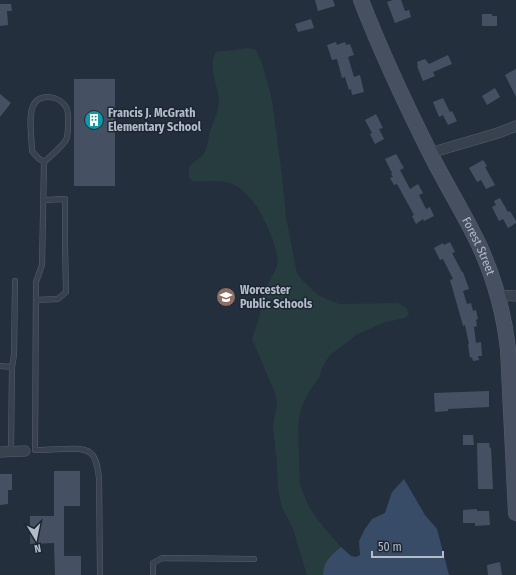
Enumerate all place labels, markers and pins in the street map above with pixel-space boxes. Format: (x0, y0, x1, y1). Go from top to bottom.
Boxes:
place label: Francis J. McGrath Elementary School (108, 106, 202, 134)
building icon: Francis J. McGrath Elementary School (83, 109, 105, 131)
place label: Worcester Public Schools (240, 283, 313, 311)
school or university icon: Worcester Public Schools (215, 286, 237, 308)

